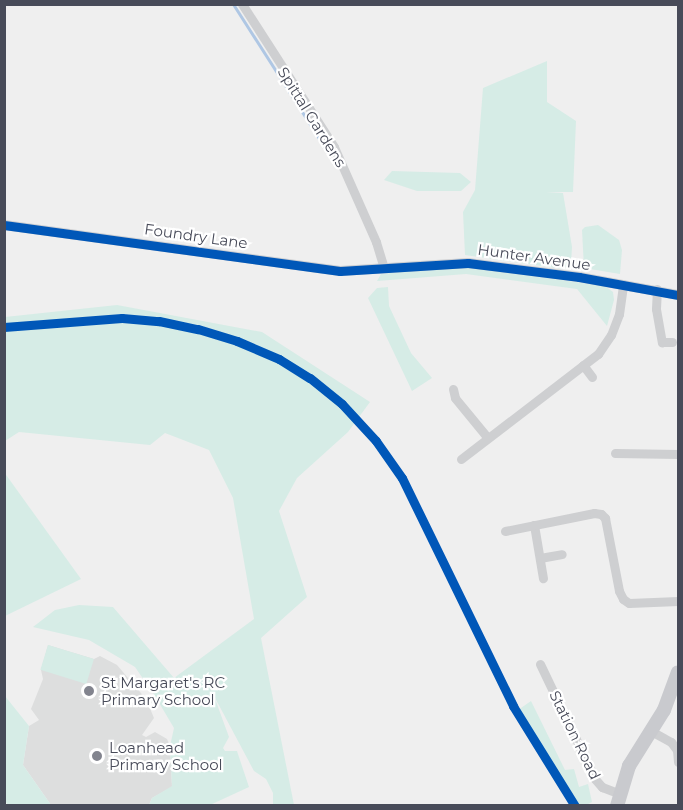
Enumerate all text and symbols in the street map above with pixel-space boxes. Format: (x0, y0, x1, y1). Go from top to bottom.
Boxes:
street label: Spittal Gardens (274, 64, 350, 170)
street label: Foundry Lane (143, 220, 249, 252)
street label: Hunter Avenue (476, 240, 592, 274)
place label: St Margaret's RC Primary School (101, 673, 225, 708)
marker: St Margaret's RC Primary School (82, 684, 96, 698)
street label: Station Road (546, 688, 604, 782)
place label: Loanhead Primary School (109, 738, 223, 773)
marker: Loanhead Primary School (90, 749, 104, 763)

